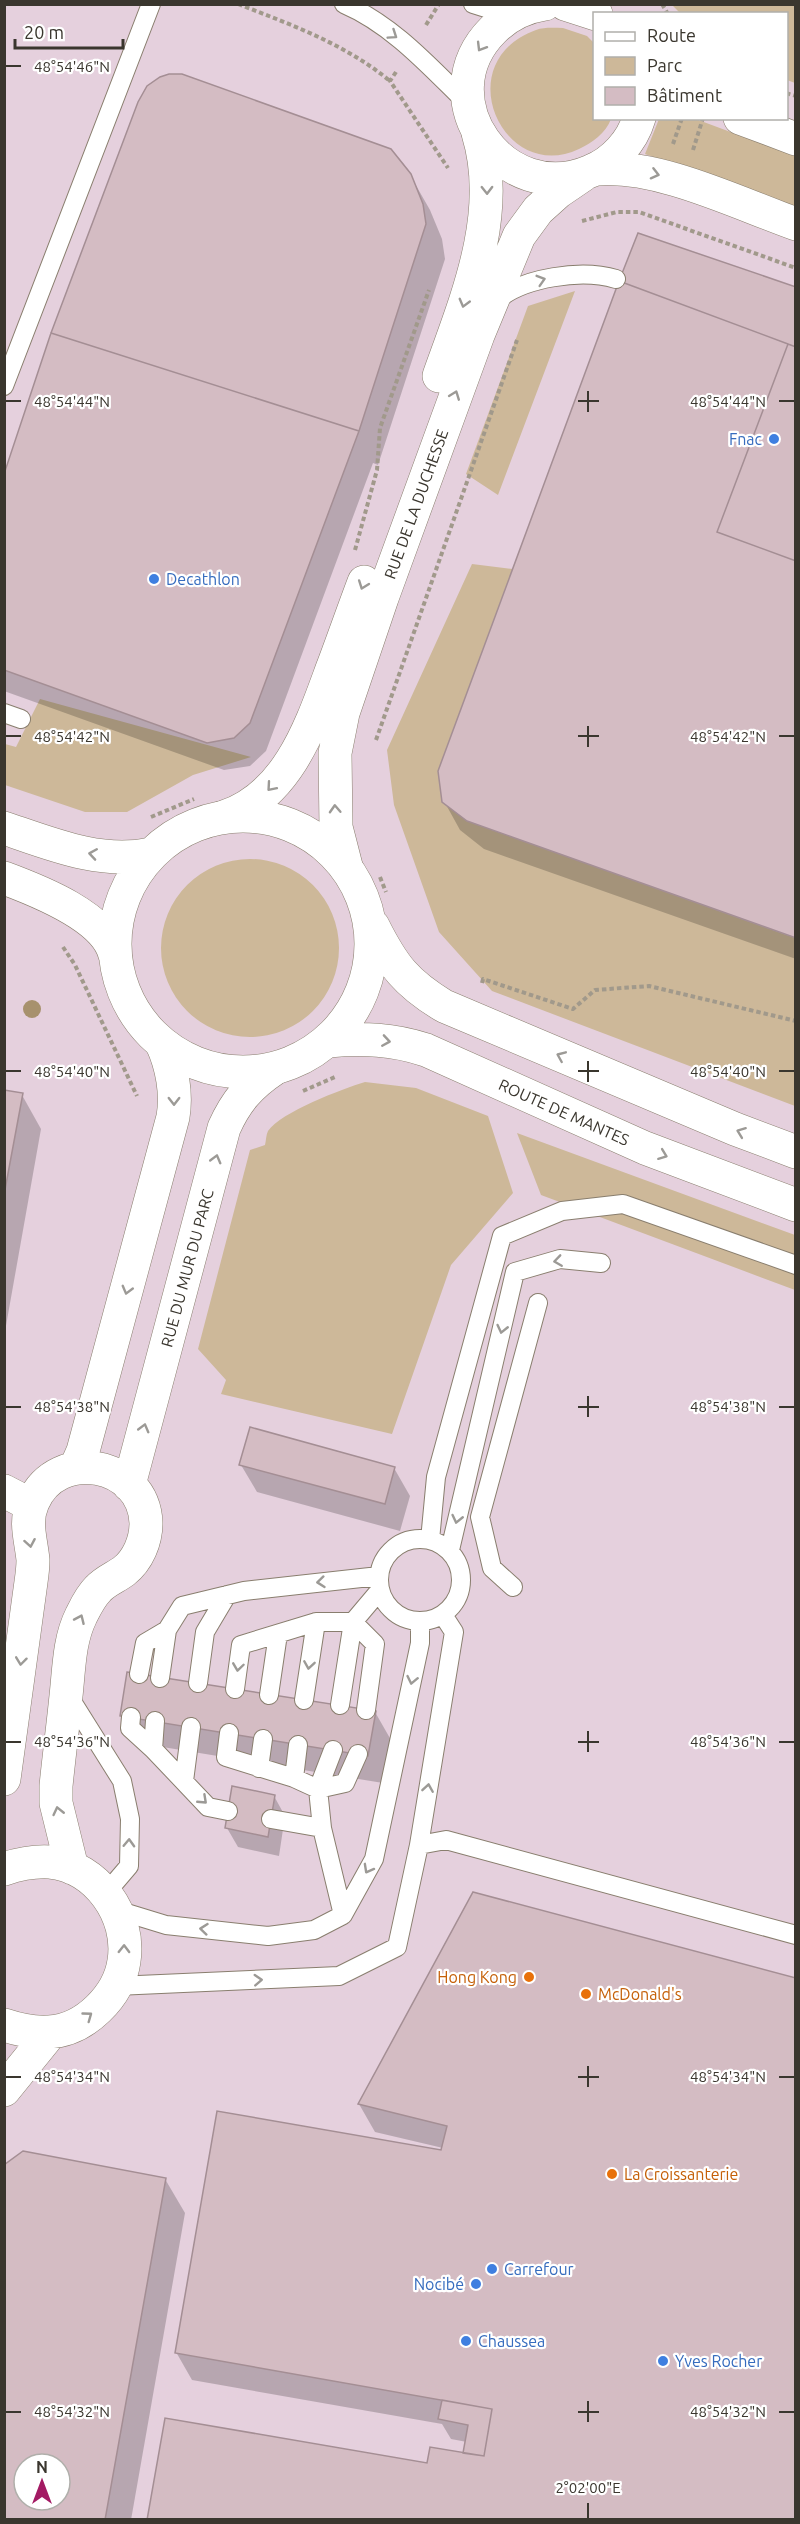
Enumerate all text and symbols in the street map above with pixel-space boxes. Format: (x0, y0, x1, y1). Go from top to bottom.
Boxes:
scale bar (15, 12, 123, 50)
legend (593, 12, 788, 120)
text: 20 m (24, 22, 64, 42)
text: Route (647, 25, 696, 45)
one-way arrow (387, 28, 398, 39)
one-way arrow (476, 41, 488, 51)
text: Parc (647, 55, 682, 75)
text: 48°54'46"N (34, 58, 110, 75)
text: Bâtiment (647, 85, 722, 105)
one-way arrow (649, 167, 660, 179)
one-way arrow (481, 185, 493, 194)
one-way arrow (535, 275, 546, 288)
one-way arrow (459, 297, 471, 308)
one-way arrow (448, 390, 461, 401)
text: 48°54'44"N (34, 393, 110, 410)
text: 48°54'44"N (690, 393, 766, 410)
street label: RUE DE LA DUCHESSE (381, 427, 451, 581)
place label: Fnac (729, 430, 763, 448)
marker: Fnac (767, 432, 781, 446)
place label: Decathlon (166, 570, 240, 588)
marker: Decathlon (147, 572, 161, 586)
one-way arrow (358, 579, 370, 590)
text: 48°54'42"N (34, 728, 110, 745)
text: 48°54'42"N (690, 728, 766, 745)
one-way arrow (267, 780, 278, 791)
one-way arrow (329, 805, 342, 814)
one-way arrow (89, 848, 99, 861)
one-way arrow (382, 1034, 391, 1046)
one-way arrow (556, 1051, 567, 1063)
text: 48°54'40"N (34, 1063, 110, 1080)
text: 48°54'40"N (690, 1063, 766, 1080)
street label: ROUTE DE MANTES (496, 1075, 632, 1149)
one-way arrow (168, 1096, 180, 1105)
one-way arrow (736, 1126, 746, 1139)
one-way arrow (657, 1148, 668, 1160)
one-way arrow (209, 1154, 222, 1164)
street label: RUE DU MUR DU PARC (157, 1187, 217, 1349)
one-way arrow (553, 1254, 563, 1266)
one-way arrow (121, 1284, 134, 1294)
one-way arrow (496, 1323, 509, 1333)
text: 48°54'38"N (34, 1398, 110, 1415)
text: 48°54'38"N (690, 1398, 766, 1415)
one-way arrow (137, 1423, 149, 1434)
one-way arrow (452, 1513, 465, 1523)
one-way arrow (23, 1538, 36, 1548)
one-way arrow (316, 1575, 325, 1588)
one-way arrow (73, 1614, 85, 1625)
one-way arrow (15, 1657, 28, 1666)
one-way arrow (304, 1660, 316, 1669)
one-way arrow (233, 1663, 245, 1672)
one-way arrow (407, 1675, 420, 1685)
text: 48°54'36"N (34, 1733, 110, 1750)
text: 48°54'36"N (690, 1733, 766, 1750)
one-way arrow (422, 1783, 434, 1792)
one-way arrow (197, 1793, 207, 1804)
one-way arrow (53, 1806, 66, 1816)
one-way arrow (123, 1838, 136, 1847)
one-way arrow (364, 1863, 375, 1873)
one-way arrow (200, 1923, 209, 1936)
one-way arrow (118, 1944, 130, 1953)
place label: Hong Kong (437, 1968, 517, 1986)
marker: Hong Kong (522, 1970, 536, 1984)
one-way arrow (253, 1974, 262, 1987)
place label: McDonald's (598, 1985, 682, 2003)
marker: McDonald's (579, 1987, 593, 2001)
one-way arrow (82, 2013, 93, 2024)
text: 48°54'34"N (34, 2068, 110, 2085)
text: 48°54'34"N (690, 2068, 766, 2085)
place label: La Croissanterie (624, 2165, 738, 2183)
marker: La Croissanterie (605, 2167, 619, 2181)
place label: Carrefour (504, 2260, 574, 2278)
marker: Carrefour (485, 2262, 499, 2276)
place label: Nocibé (414, 2275, 464, 2293)
marker: Nocibé (469, 2277, 483, 2291)
place label: Chaussea (478, 2332, 545, 2350)
marker: Chaussea (459, 2334, 473, 2348)
place label: Yves Rocher (675, 2352, 762, 2370)
marker: Yves Rocher (656, 2354, 670, 2368)
text: 48°54'32"N (34, 2403, 110, 2420)
text: 48°54'32"N (690, 2403, 766, 2420)
north arrow (12, 2452, 72, 2512)
text: N (36, 2458, 48, 2476)
text: 2°02'00"E (555, 2479, 621, 2496)

